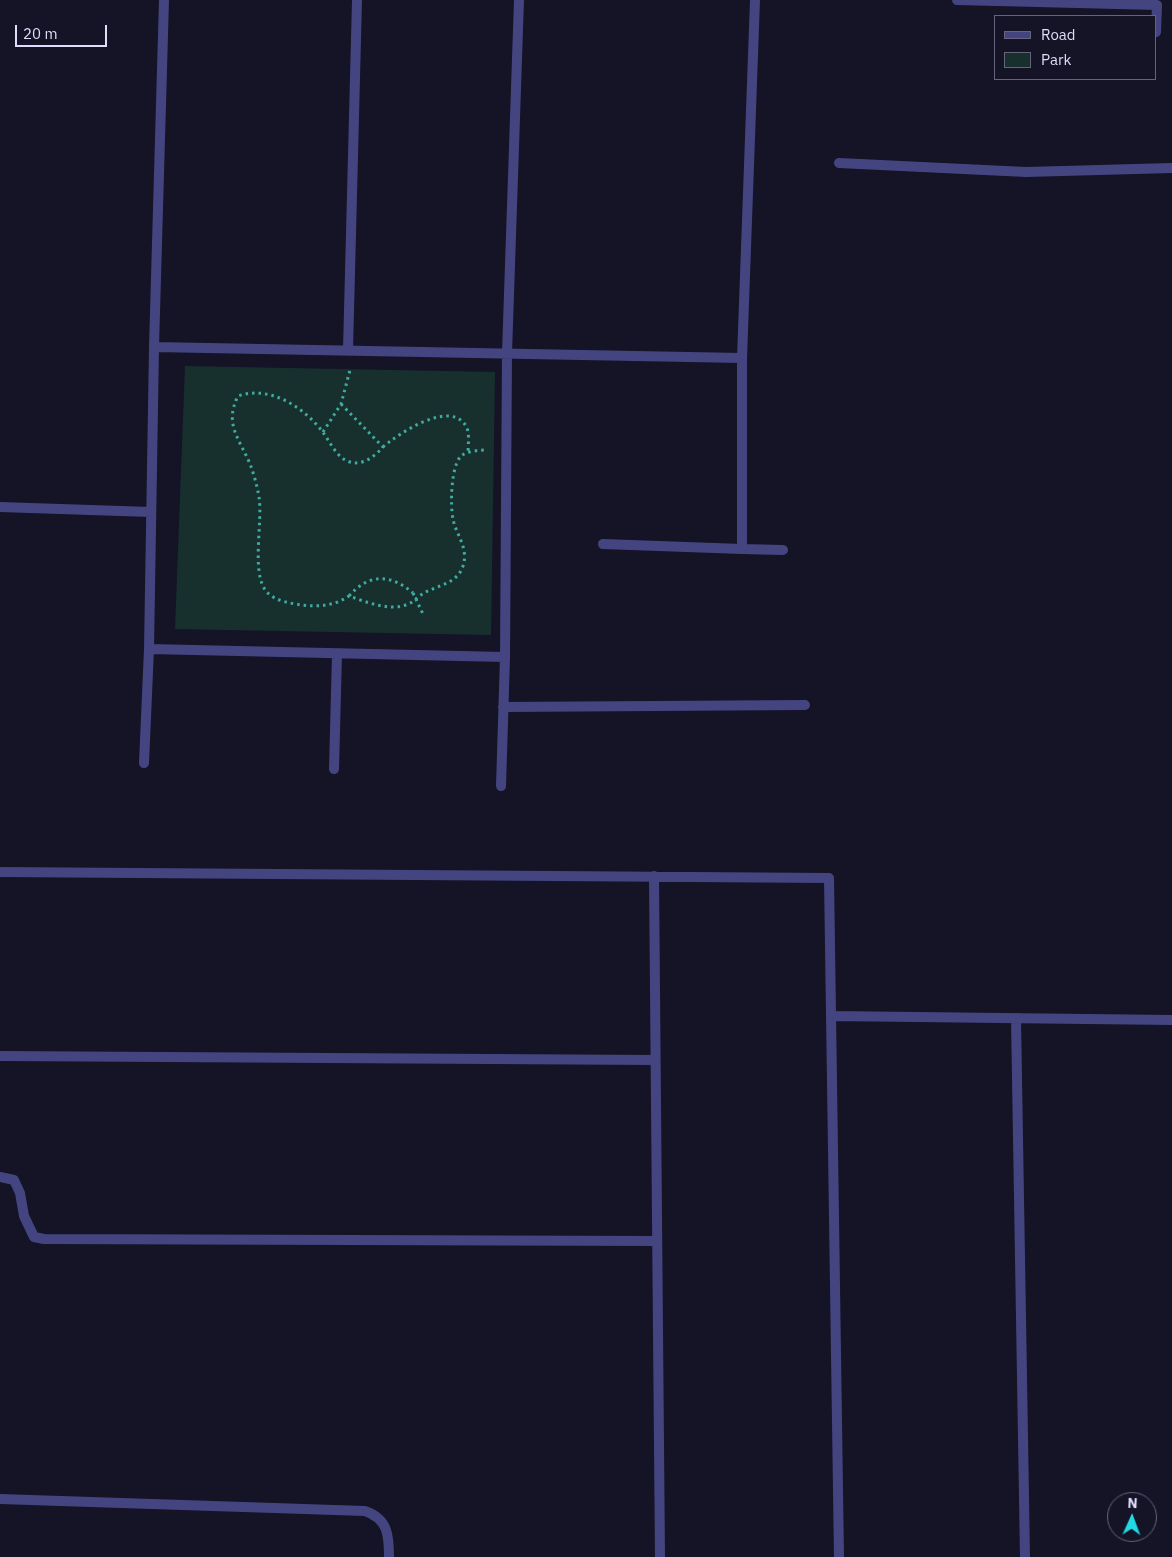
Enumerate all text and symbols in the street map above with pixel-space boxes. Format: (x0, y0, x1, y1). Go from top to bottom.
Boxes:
scale bar (18, 15, 110, 47)
legend (994, 15, 1157, 80)
text: 20 m (23, 24, 58, 43)
text: Road (1041, 25, 1076, 44)
text: Park (1041, 50, 1071, 69)
north arrow (1107, 1492, 1157, 1542)
text: N (1127, 1494, 1138, 1512)

